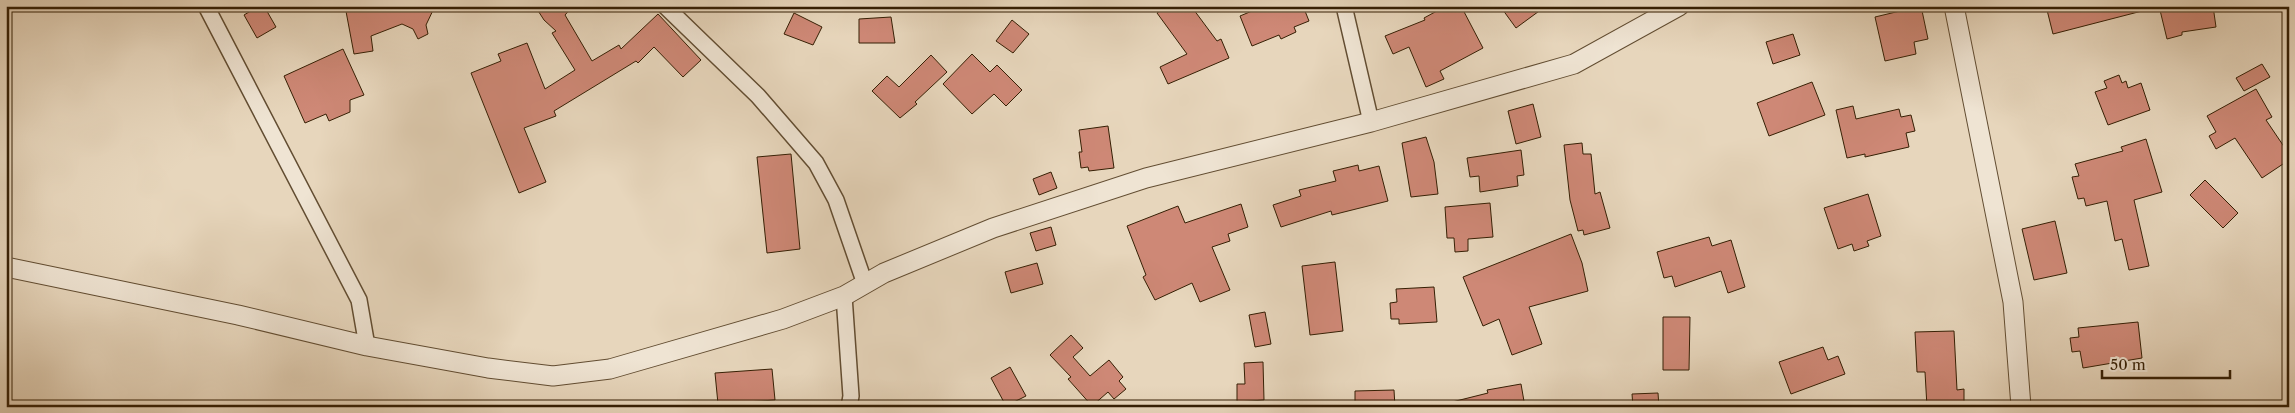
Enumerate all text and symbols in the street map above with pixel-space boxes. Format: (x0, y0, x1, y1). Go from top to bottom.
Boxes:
scale bar (2102, 348, 2230, 380)
text: 50 m (2110, 355, 2146, 374)

